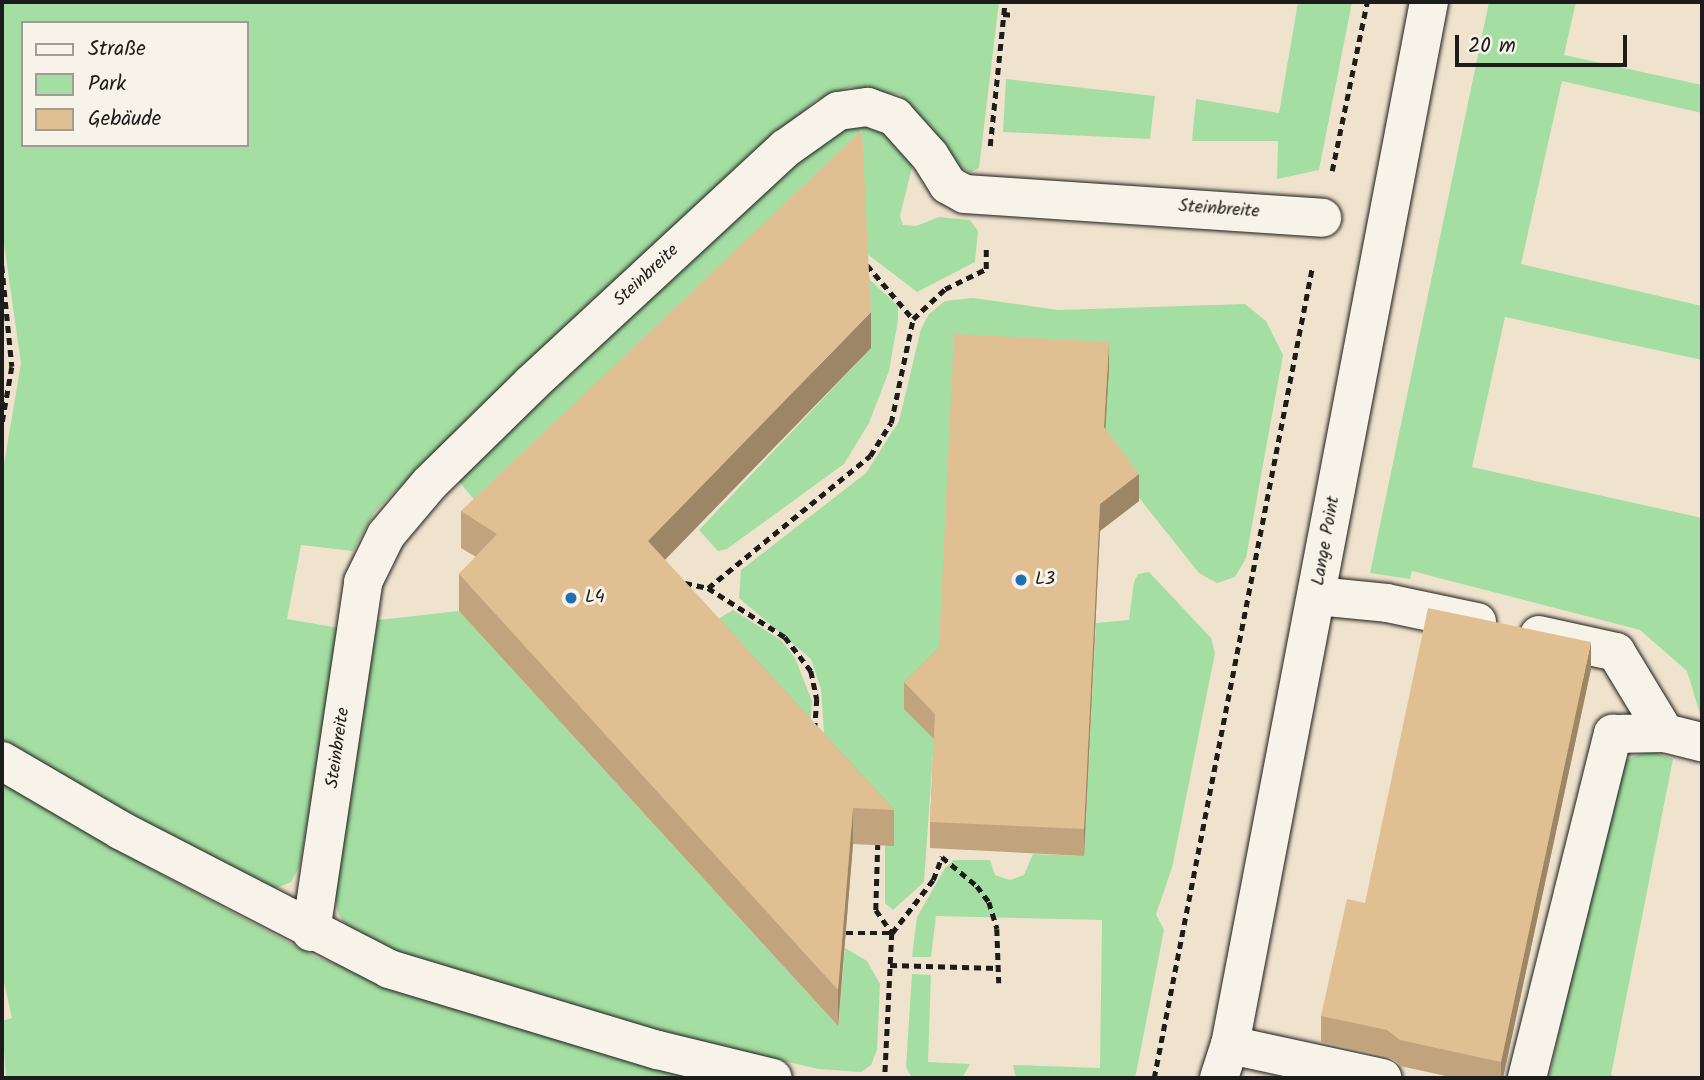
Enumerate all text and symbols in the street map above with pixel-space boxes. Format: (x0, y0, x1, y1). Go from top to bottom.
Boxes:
legend (21, 21, 248, 147)
scale bar (1459, 21, 1630, 65)
text: 20 m (1468, 30, 1516, 63)
text: Straße (88, 33, 146, 66)
text: Park (88, 68, 126, 101)
text: Gebäude (88, 103, 161, 136)
street label: Steinbreite (1178, 196, 1260, 224)
street label: Steinbreite (610, 240, 684, 312)
street label: Lange Point (1309, 495, 1345, 587)
place label: L3 (1035, 569, 1055, 591)
marker: L3 (1013, 572, 1029, 588)
place label: L4 (585, 587, 605, 609)
marker: L4 (563, 590, 579, 606)
street label: Steinbreite (323, 706, 355, 790)

